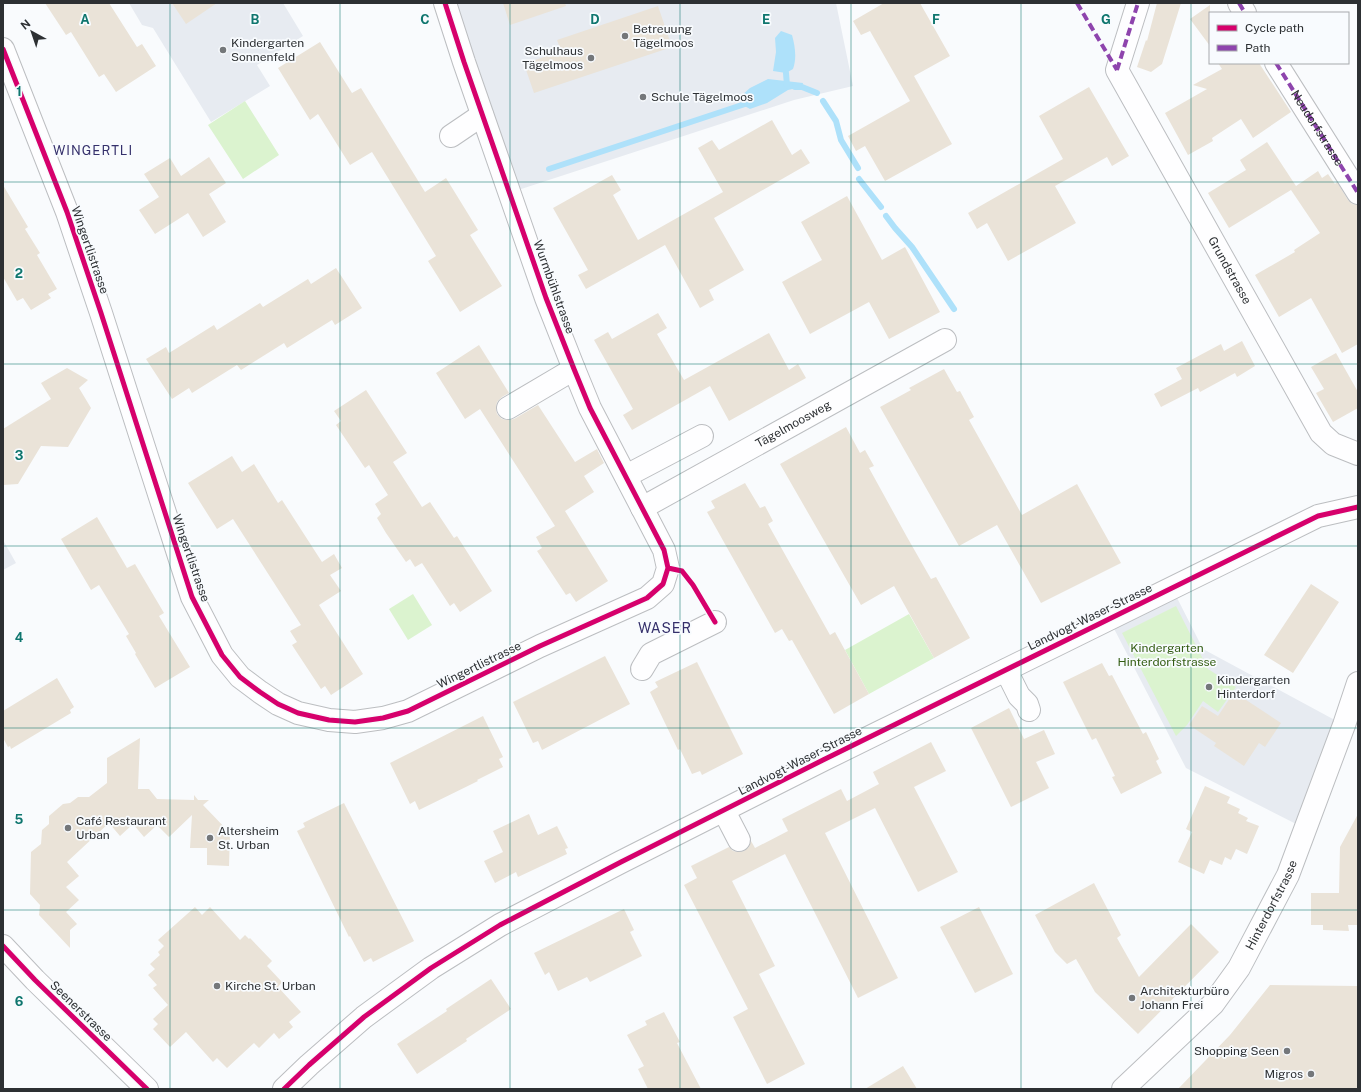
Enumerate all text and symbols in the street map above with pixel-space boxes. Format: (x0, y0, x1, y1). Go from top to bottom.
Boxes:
north arrow (12, 12, 52, 52)
text: A (80, 12, 90, 27)
text: B (251, 12, 260, 27)
text: C (420, 12, 430, 27)
text: D (590, 12, 600, 27)
text: E (762, 12, 770, 27)
text: F (932, 12, 940, 27)
text: G (1101, 12, 1111, 27)
legend (1209, 12, 1349, 64)
text: N (18, 17, 33, 32)
text: Cycle path (1245, 21, 1304, 35)
place label: Betreuung Tägelmoos (633, 22, 694, 50)
marker: Betreuung Tägelmoos (620, 31, 630, 41)
place label: Kindergarten Sonnenfeld (231, 36, 304, 64)
text: Path (1245, 41, 1271, 55)
place label: Schulhaus Tägelmoos (522, 44, 583, 72)
marker: Kindergarten Sonnenfeld (218, 45, 228, 55)
marker: Schulhaus Tägelmoos (586, 53, 596, 63)
text: 1 (16, 84, 22, 99)
street label: Neudorfstrasse (1288, 88, 1346, 169)
place label: Schule Tägelmoos (651, 90, 753, 104)
marker: Schule Tägelmoos (638, 92, 648, 102)
district label: WINGERTLI (53, 143, 133, 158)
street label: Wingertlistrasse (68, 204, 112, 296)
street label: Grundstrasse (1205, 234, 1254, 307)
street label: Wurmbühlstrasse (531, 238, 578, 336)
text: 2 (15, 266, 23, 281)
street label: Tägelmoosweg (753, 398, 834, 451)
text: 3 (15, 448, 24, 463)
street label: Wingertlistrasse (169, 512, 213, 604)
street label: Landvogt-Waser-Strasse (1025, 581, 1155, 653)
district label: WASER (638, 620, 692, 636)
text: 4 (15, 630, 24, 645)
street label: Wingertlistrasse (435, 639, 523, 691)
park label: Kindergarten Hinterdorfstrasse (1118, 641, 1217, 669)
place label: Kindergarten Hinterdorf (1217, 673, 1290, 701)
marker: Kindergarten Hinterdorf (1204, 682, 1214, 692)
street label: Landvogt-Waser-Strasse (736, 724, 864, 798)
text: 5 (15, 812, 24, 827)
place label: Café Restaurant Urban (76, 814, 167, 842)
marker: Café Restaurant Urban (63, 823, 73, 833)
place label: Altersheim St. Urban (218, 824, 279, 852)
marker: Altersheim St. Urban (205, 833, 215, 843)
street label: Hinterdorfstrasse (1243, 858, 1300, 952)
street label: Seenerstrasse (47, 978, 115, 1044)
place label: Kirche St. Urban (225, 979, 316, 993)
marker: Kirche St. Urban (212, 981, 222, 991)
place label: Architekturbüro Johann Frei (1140, 984, 1229, 1012)
marker: Architekturbüro Johann Frei (1127, 993, 1137, 1003)
text: 6 (15, 994, 24, 1009)
place label: Shopping Seen (1194, 1044, 1279, 1058)
marker: Shopping Seen (1282, 1046, 1292, 1056)
place label: Migros (1265, 1067, 1303, 1081)
marker: Migros (1306, 1069, 1316, 1079)

